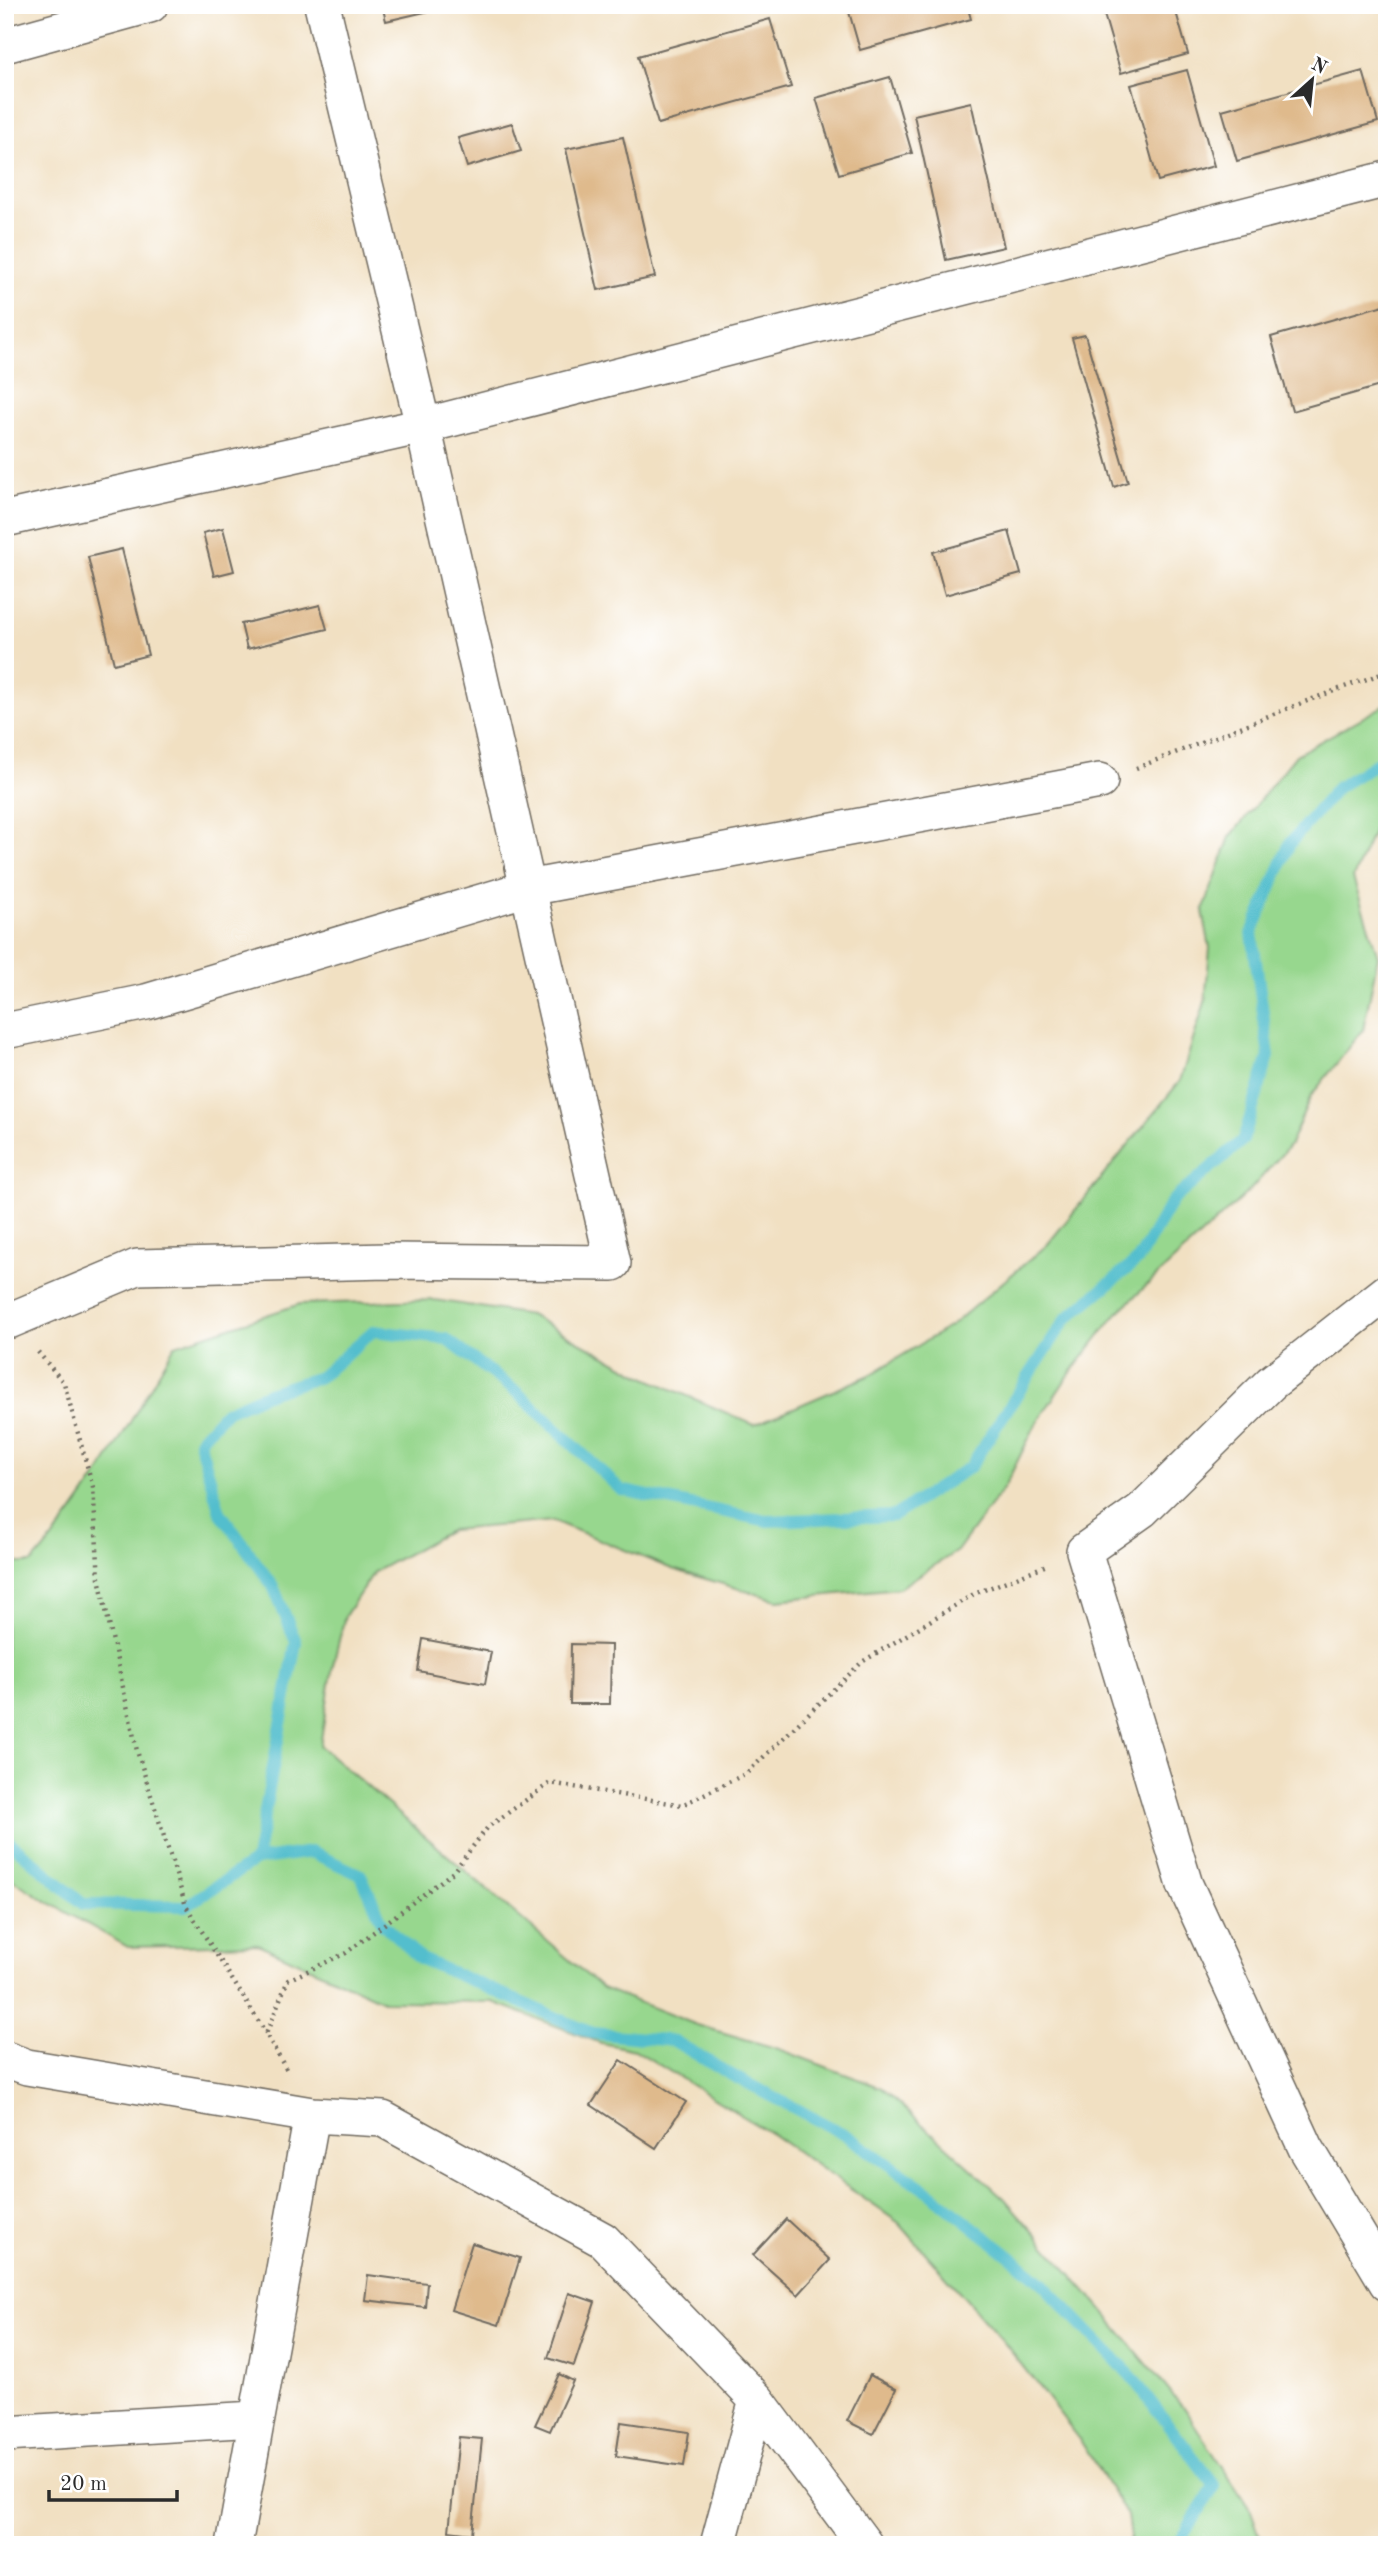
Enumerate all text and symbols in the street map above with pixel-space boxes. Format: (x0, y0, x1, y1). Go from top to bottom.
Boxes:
north arrow (1276, 46, 1346, 116)
text: N (1308, 55, 1330, 79)
scale bar (49, 2459, 177, 2503)
text: 20 m (60, 2474, 107, 2495)

